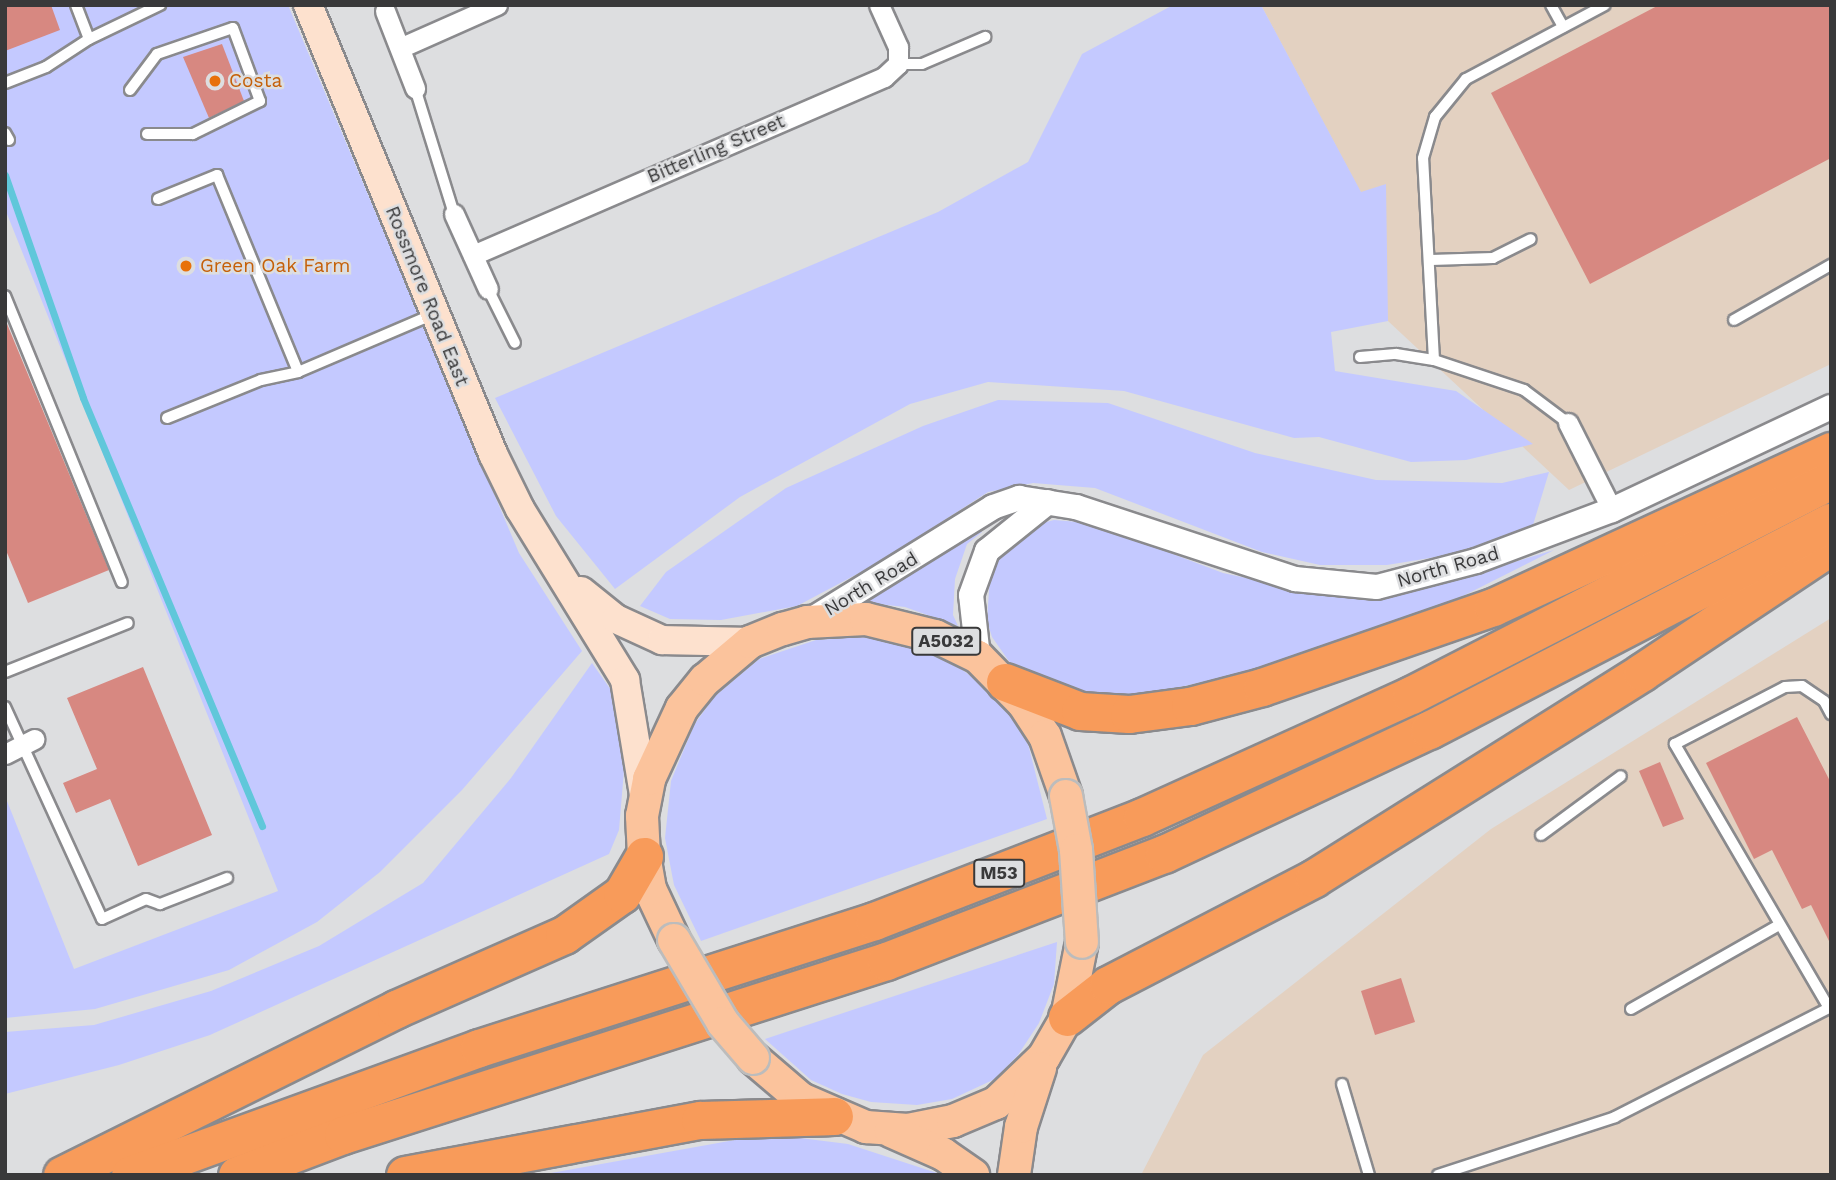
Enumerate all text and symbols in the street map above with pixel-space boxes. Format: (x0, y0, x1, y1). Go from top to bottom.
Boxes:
place label: Costa (229, 70, 282, 92)
marker: Costa (207, 73, 223, 89)
street label: Bitterling Street (644, 110, 788, 188)
street label: Rossmore Road East (380, 203, 474, 389)
place label: Green Oak Farm (200, 255, 351, 277)
marker: Green Oak Farm (178, 258, 194, 274)
street label: North Road (1394, 542, 1502, 592)
street label: North Road (820, 547, 922, 621)
road number: A5032 (911, 626, 981, 656)
road number: M53 (973, 858, 1025, 888)

